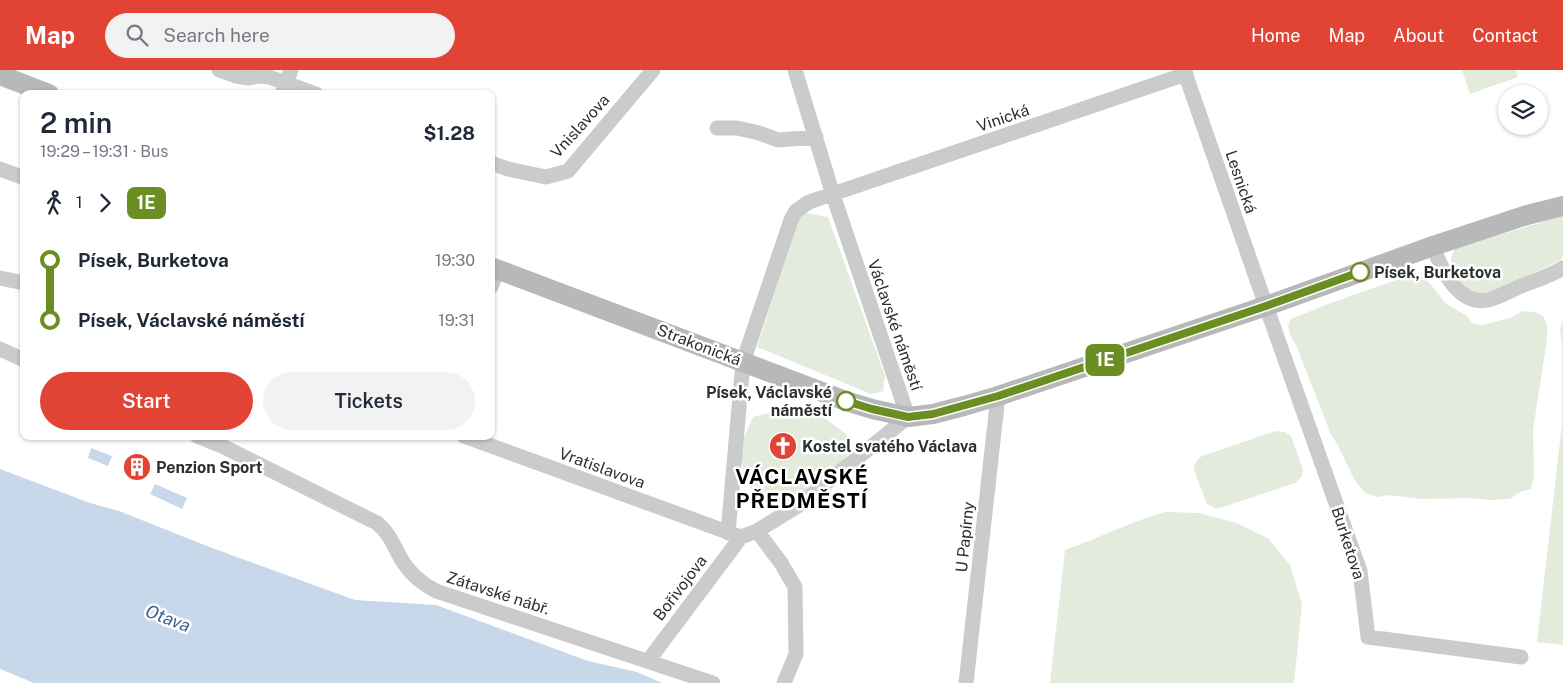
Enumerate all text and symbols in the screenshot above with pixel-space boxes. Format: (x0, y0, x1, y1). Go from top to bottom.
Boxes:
search box (105, 13, 455, 58)
text: Map (25, 21, 75, 49)
icon: search (123, 21, 151, 49)
text: Search here (163, 24, 270, 46)
text: Home (1251, 25, 1301, 46)
text: Map (1329, 25, 1365, 46)
text: About (1393, 25, 1444, 46)
text: Contact (1472, 25, 1538, 46)
map controls (1498, 85, 1548, 135)
button: layers (1498, 85, 1548, 135)
street label: Vnislavova (547, 90, 613, 162)
street label: Vinická (974, 100, 1032, 136)
text: 2 min (40, 106, 112, 139)
text: $1.28 (424, 122, 475, 144)
text: 19:29 – 19:31 · Bus (40, 142, 168, 161)
street label: Lesnická (1221, 148, 1261, 216)
icon: walk (40, 189, 68, 217)
icon: forward (91, 189, 119, 217)
text: 1E (137, 192, 156, 213)
text: 1 (76, 193, 83, 212)
text: Písek, Burketova (78, 249, 229, 271)
text: 19:30 (435, 251, 475, 270)
street label: Václavské náměstí (864, 257, 927, 394)
marker: Písek, Burketova (1350, 262, 1370, 282)
place label: Písek, Burketova (1374, 263, 1501, 282)
text: Písek, Václavské náměstí (78, 309, 305, 331)
text: 19:31 (438, 311, 475, 330)
street label: Strakonická (654, 320, 744, 370)
line badge: 1E (1082, 344, 1128, 376)
text: 1E (1095, 349, 1115, 370)
button: Start (40, 372, 253, 430)
button: Tickets (263, 372, 475, 430)
place label: Písek, Václavské náměstí (706, 383, 833, 420)
marker: Písek, Václavské náměstí (836, 391, 856, 411)
church icon: Kostel svatého Václava (768, 431, 798, 461)
place label: Kostel svatého Václava (802, 437, 977, 456)
street label: Vratislavova (556, 444, 648, 492)
building icon: Penzion Sport (122, 452, 152, 482)
place label: Penzion Sport (156, 458, 263, 477)
district label: VÁCLAVSKÉ PŘEDMĚSTÍ (735, 464, 869, 513)
street label: U Papírny (952, 500, 978, 573)
street label: Burketova (1327, 504, 1369, 582)
street label: Bořivojova (649, 552, 711, 624)
street label: Zátavské nábř. (444, 567, 552, 619)
water label: Otava (142, 600, 194, 636)

